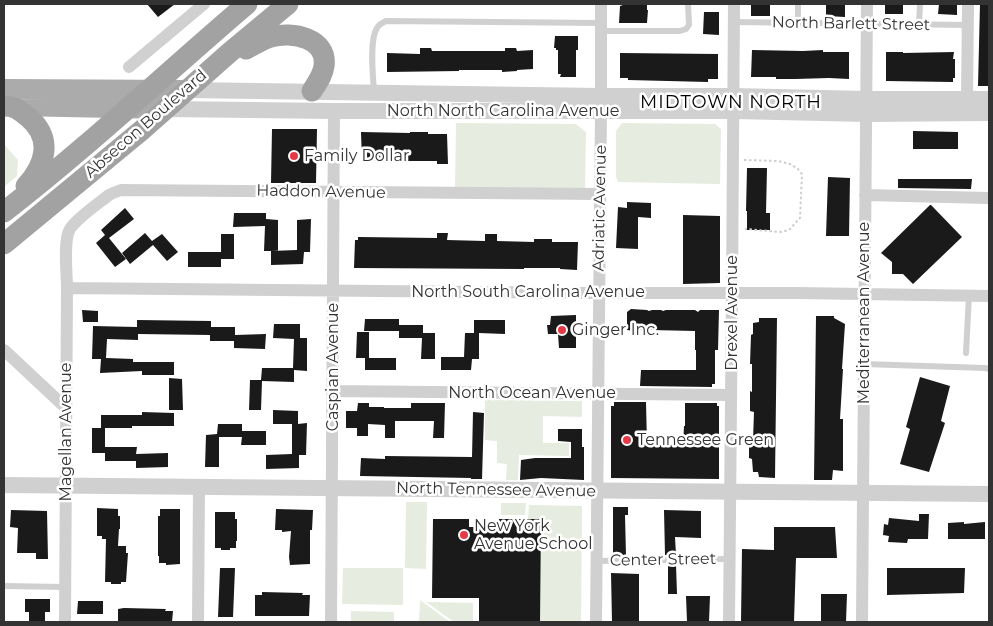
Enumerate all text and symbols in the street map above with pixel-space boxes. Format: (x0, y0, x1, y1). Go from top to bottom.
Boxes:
street label: North Barlett Street (772, 13, 930, 35)
street label: Absecon Boulevard (81, 66, 211, 182)
district label: MIDTOWN NORTH (638, 92, 824, 114)
street label: North North Carolina Avenue (387, 101, 619, 121)
street label: Adriatic Avenue (589, 145, 611, 271)
place label: Family Dollar (304, 146, 409, 166)
marker: Family Dollar (288, 150, 300, 162)
street label: Haddon Avenue (256, 181, 386, 203)
street label: Mediterranean Avenue (854, 222, 874, 404)
street label: Drexel Avenue (722, 255, 742, 371)
street label: North South Carolina Avenue (411, 282, 645, 302)
street label: Caspian Avenue (323, 303, 343, 431)
place label: Ginger Inc. (572, 320, 659, 340)
marker: Ginger Inc. (556, 324, 568, 336)
street label: Magellan Avenue (56, 363, 76, 501)
street label: North Ocean Avenue (448, 383, 616, 403)
place label: Tennessee Green (637, 430, 774, 450)
marker: Tennessee Green (621, 434, 633, 446)
street label: North Tennessee Avenue (396, 479, 596, 501)
place label: New York Avenue School (474, 516, 592, 554)
marker: New York Avenue School (458, 529, 470, 541)
street label: Center Street (610, 549, 716, 571)

